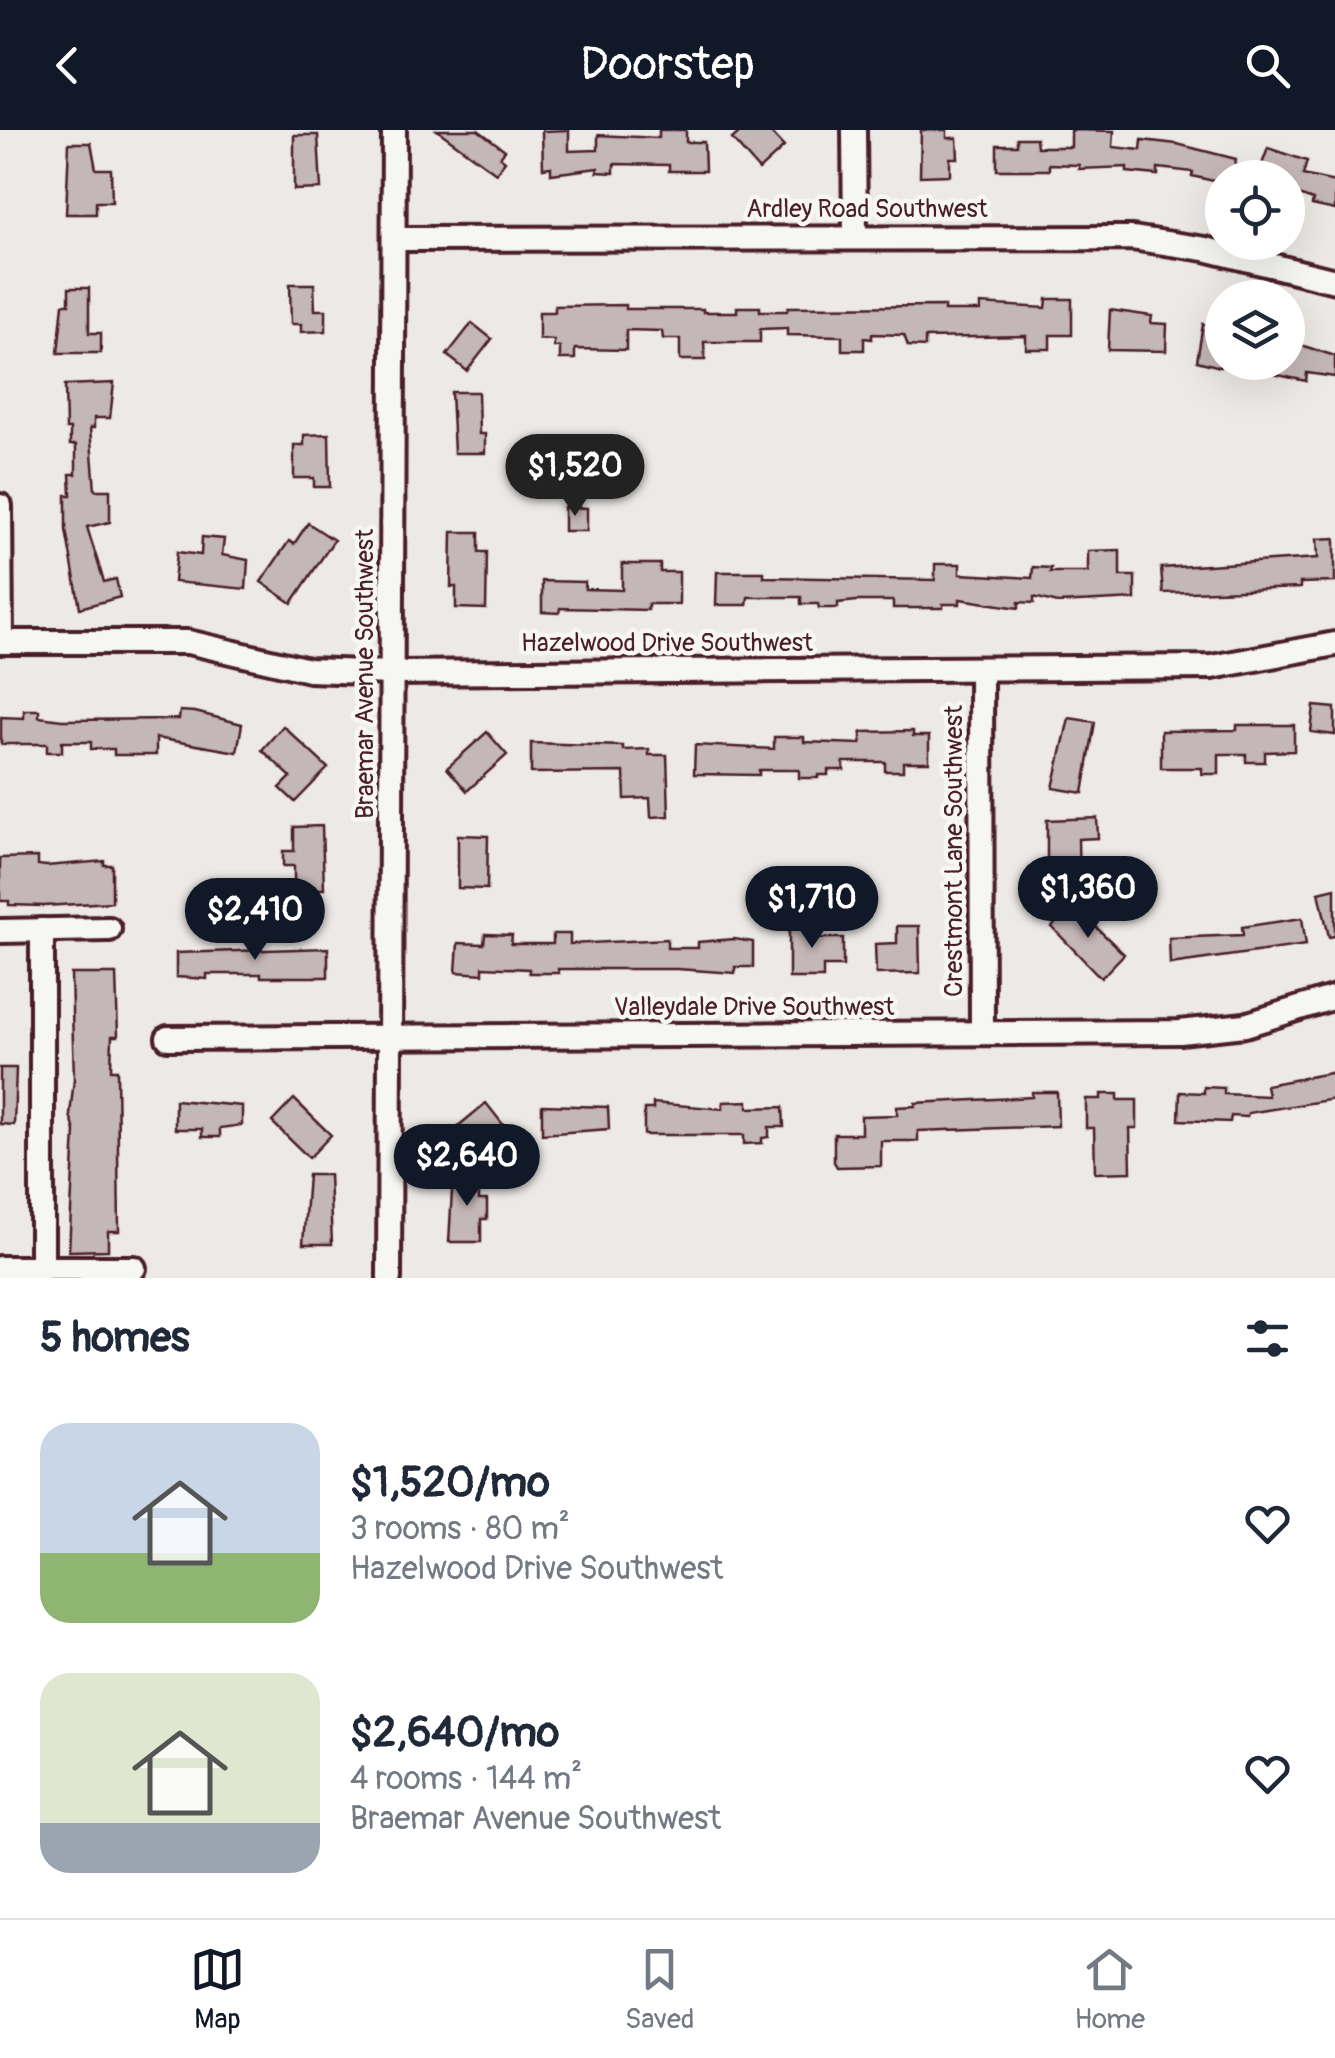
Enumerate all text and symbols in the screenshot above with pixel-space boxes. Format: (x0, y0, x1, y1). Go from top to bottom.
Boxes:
text: Doorstep (580, 37, 755, 93)
icon: back (40, 38, 95, 93)
icon: search (1240, 38, 1295, 93)
map controls (1205, 160, 1305, 380)
button: locate (1205, 160, 1305, 260)
street label: Ardley Road Southwest (746, 194, 989, 225)
button: layers (1205, 280, 1305, 380)
pin: $1,520 (494, 434, 656, 519)
text: $1,520 (527, 446, 623, 486)
street label: Braemar Avenue Southwest (350, 528, 381, 819)
street label: Hazelwood Drive Southwest (521, 628, 814, 659)
street label: Crestmont Lane Southwest (939, 704, 970, 997)
pin: $1,360 (1007, 856, 1169, 941)
pin: $1,710 (731, 866, 893, 951)
text: $1,360 (1040, 868, 1136, 908)
pin: $2,410 (174, 878, 336, 963)
text: $1,710 (767, 878, 857, 918)
text: $2,410 (207, 890, 303, 930)
street label: Valleydale Drive Southwest (614, 992, 895, 1023)
pin: $2,640 (386, 1124, 548, 1209)
text: $2,640 (416, 1136, 518, 1176)
icon: filters (1240, 1311, 1295, 1366)
text: 5 homes (40, 1312, 190, 1364)
text: $1,520/mo (350, 1457, 550, 1509)
icon: home (120, 1463, 240, 1583)
icon: heart (1240, 1496, 1295, 1551)
text: 3 rooms · 80 m² (350, 1509, 570, 1549)
text: Hazelwood Drive Southwest (350, 1549, 724, 1589)
text: $2,640/mo (350, 1707, 559, 1759)
icon: home (120, 1713, 240, 1833)
icon: heart (1240, 1746, 1295, 1801)
text: 4 rooms · 144 m² (350, 1759, 582, 1799)
text: Braemar Avenue Southwest (350, 1799, 721, 1839)
tab: Map (190, 1942, 245, 2037)
tab: Saved (625, 1942, 694, 2037)
tab: Home (1074, 1942, 1145, 2037)

